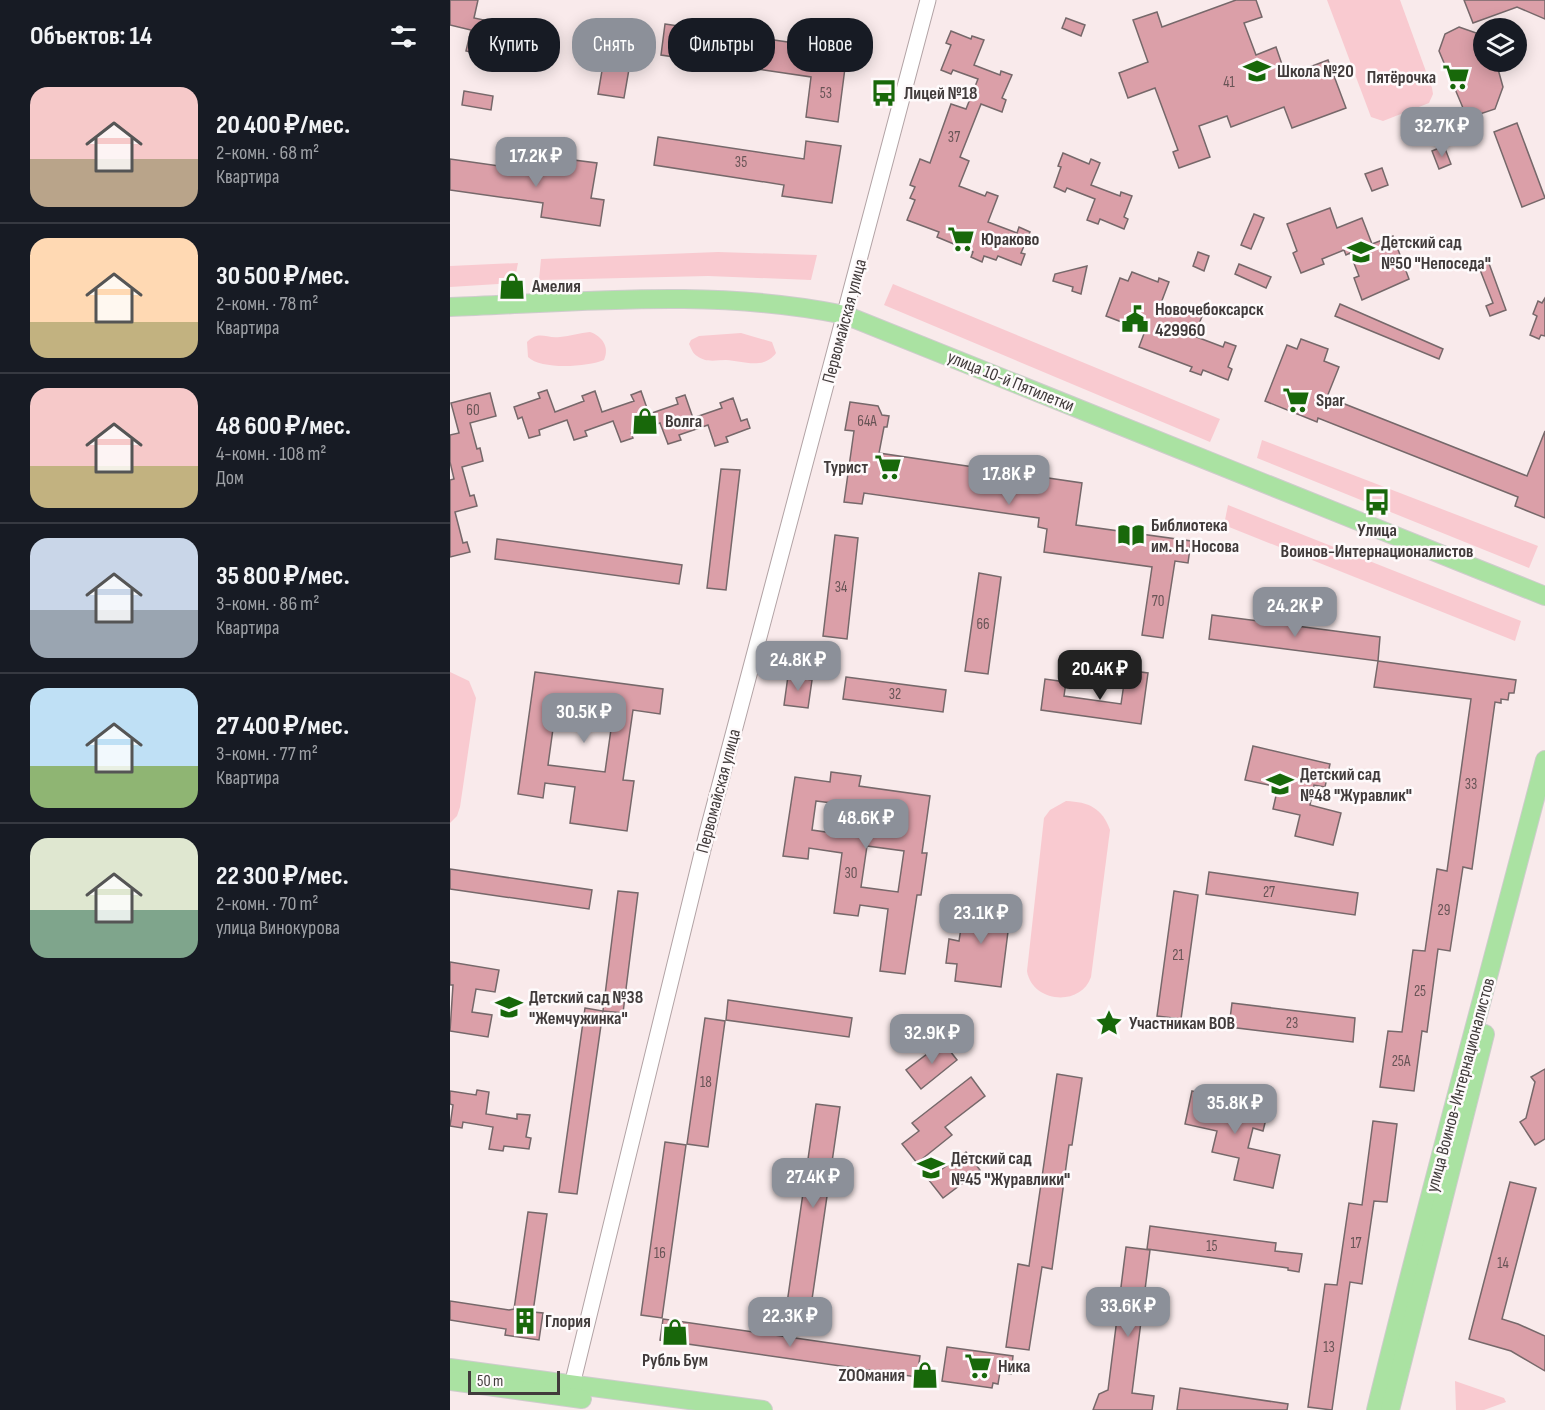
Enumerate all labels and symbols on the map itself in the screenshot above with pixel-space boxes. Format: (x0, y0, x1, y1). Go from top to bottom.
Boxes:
school or university icon: Школа №20 (1242, 56, 1272, 86)
place label: Школа №20 (1277, 61, 1354, 82)
supermarket icon: Пятёрочка (1441, 62, 1471, 92)
place label: Пятёрочка (1367, 67, 1436, 88)
house number: 41 (1223, 73, 1236, 92)
bus stop icon: Лицей №18 (869, 78, 899, 108)
place label: Лицей №18 (904, 83, 977, 104)
house number: 53 (820, 84, 832, 103)
pin: 32.7K ₽ (1387, 107, 1497, 158)
house number: 37 (948, 128, 960, 147)
pin: 17.2K ₽ (481, 137, 591, 188)
house number: 35 (735, 153, 747, 172)
supermarket icon: Юраково (946, 224, 976, 254)
place label: Юраково (981, 229, 1039, 250)
place label: Детский сад №50 "Непоседа" (1381, 232, 1491, 274)
school or university icon: Детский сад №50 "Непоседа" (1346, 237, 1376, 267)
street label: Первомайская улица (818, 257, 871, 386)
shop icon: Амелия (497, 271, 527, 301)
place label: Амелия (531, 276, 581, 297)
place label: Новочебоксарск 429960 (1155, 299, 1264, 341)
public building icon: Новочебоксарск 429960 (1120, 304, 1150, 334)
street label: улица 10-й Пятилетки (944, 347, 1077, 416)
supermarket icon: Spar (1281, 385, 1311, 415)
place label: Spar (1316, 390, 1345, 411)
house number: 60 (466, 401, 480, 420)
shop icon: Волга (630, 406, 660, 436)
place label: Волга (665, 411, 702, 432)
house number: 64А (857, 412, 877, 431)
supermarket icon: Турист (873, 452, 903, 482)
pin: 17.8K ₽ (954, 455, 1064, 506)
place label: Турист (823, 457, 868, 478)
bus stop icon: Улица Воинов-Интернационалистов (1362, 487, 1392, 517)
place label: Библиотека им. Н. Носова (1151, 515, 1239, 557)
library icon: Библиотека им. Н. Носова (1116, 520, 1146, 550)
place label: Улица Воинов-Интернационалистов (1281, 520, 1473, 562)
house number: 34 (835, 578, 847, 597)
pin: 24.2K ₽ (1240, 587, 1350, 638)
house number: 70 (1152, 592, 1164, 611)
house number: 66 (976, 615, 990, 634)
pin: 24.8K ₽ (743, 641, 853, 692)
pin: 20.4K ₽ (1045, 650, 1155, 701)
house number: 32 (889, 685, 901, 704)
pin: 30.5K ₽ (529, 693, 639, 744)
street label: Первомайская улица (692, 727, 745, 856)
place label: Детский сад №48 "Журавлик" (1300, 764, 1412, 806)
school or university icon: Детский сад №48 "Журавлик" (1265, 769, 1295, 799)
house number: 33 (1465, 775, 1477, 794)
pin: 48.6K ₽ (811, 799, 921, 850)
house number: 30 (845, 864, 857, 883)
house number: 27 (1263, 883, 1275, 902)
pin: 23.1K ₽ (926, 894, 1036, 945)
house number: 29 (1438, 901, 1450, 920)
house number: 21 (1172, 946, 1184, 965)
street label: улица Воинов-Интернационалистов (1422, 975, 1499, 1195)
house number: 25 (1414, 982, 1426, 1001)
place label: Детский сад №38 "Жемчужинка" (529, 987, 643, 1029)
school or university icon: Детский сад №38 "Жемчужинка" (494, 992, 524, 1022)
place icon: Участникам ВОВ (1094, 1008, 1124, 1038)
place label: Участникам ВОВ (1129, 1013, 1236, 1034)
pin: 32.9K ₽ (877, 1014, 987, 1065)
house number: 23 (1286, 1014, 1298, 1033)
house number: 25А (1392, 1052, 1411, 1071)
house number: 18 (700, 1073, 712, 1092)
pin: 35.8K ₽ (1180, 1084, 1290, 1135)
place label: Детский сад №45 "Журавлики" (951, 1148, 1070, 1190)
school or university icon: Детский сад №45 "Журавлики" (916, 1153, 946, 1183)
pin: 27.4K ₽ (758, 1158, 868, 1209)
house number: 17 (1350, 1234, 1362, 1253)
house number: 15 (1206, 1237, 1218, 1256)
house number: 16 (654, 1244, 666, 1263)
house number: 14 (1497, 1254, 1509, 1273)
pin: 33.6K ₽ (1073, 1287, 1183, 1338)
pin: 22.3K ₽ (735, 1297, 845, 1348)
building icon: Глория (510, 1306, 540, 1336)
place label: Глория (545, 1311, 591, 1332)
shop icon: Рубль Бум (660, 1317, 690, 1347)
house number: 13 (1323, 1338, 1335, 1357)
place label: Рубль Бум (642, 1350, 708, 1371)
supermarket icon: Ника (963, 1351, 993, 1381)
place label: Ника (998, 1356, 1030, 1377)
shop icon: ZOOмания (910, 1360, 940, 1390)
place label: ZOOмания (839, 1365, 905, 1386)
scale bar (468, 1368, 560, 1396)

